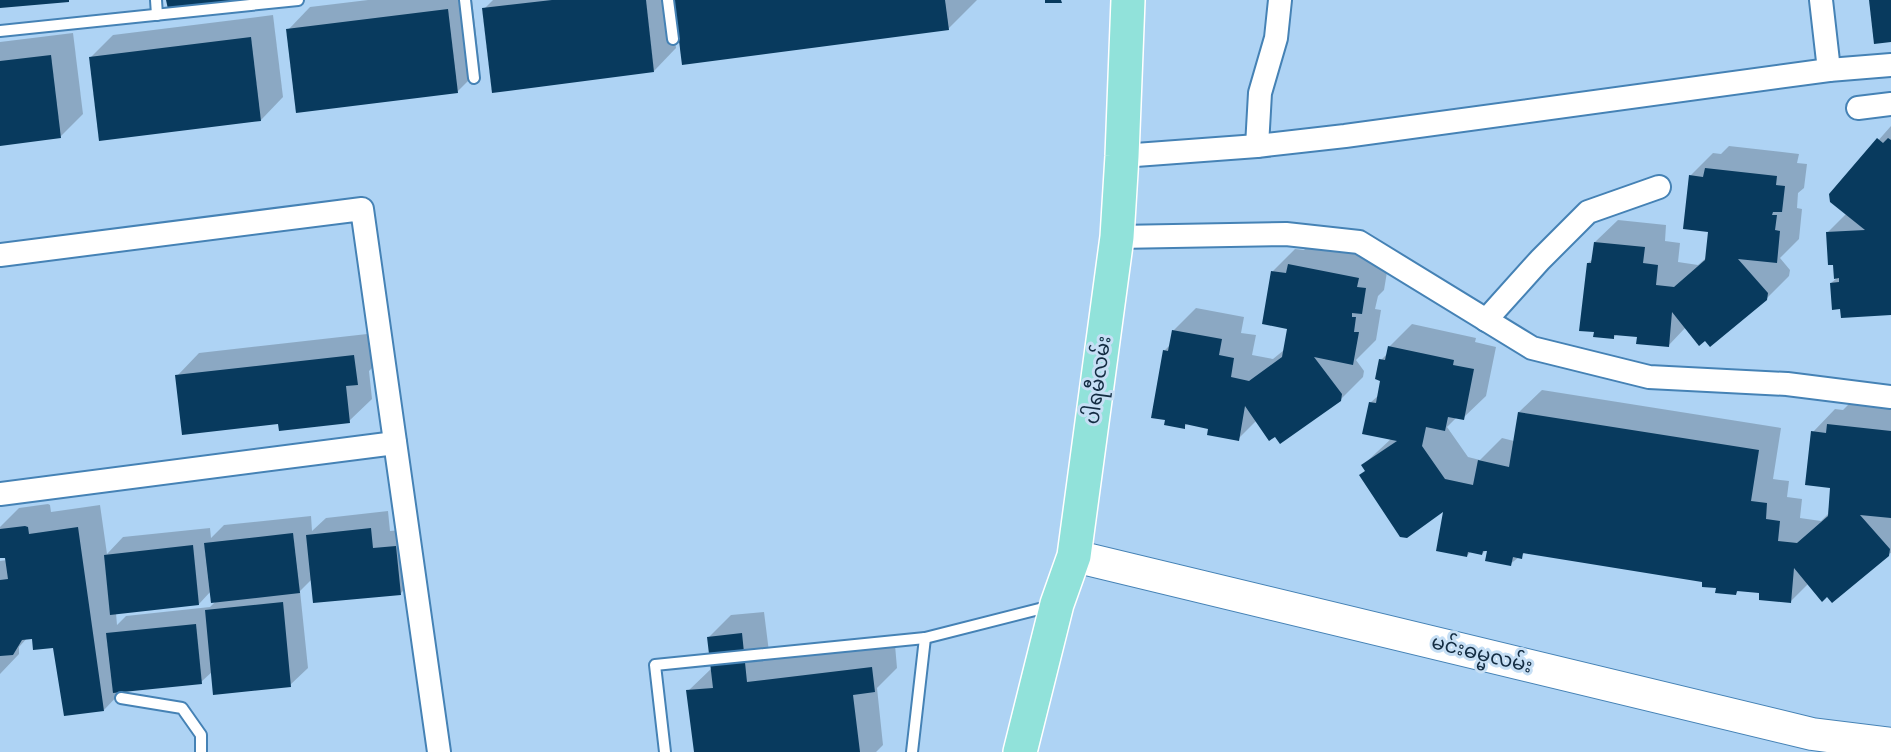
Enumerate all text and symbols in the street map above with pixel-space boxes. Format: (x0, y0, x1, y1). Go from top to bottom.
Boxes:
street label: ပါရမီလမ်း (1077, 334, 1120, 426)
street label: မင်းဓမ္မလမ်း (1428, 627, 1536, 682)

